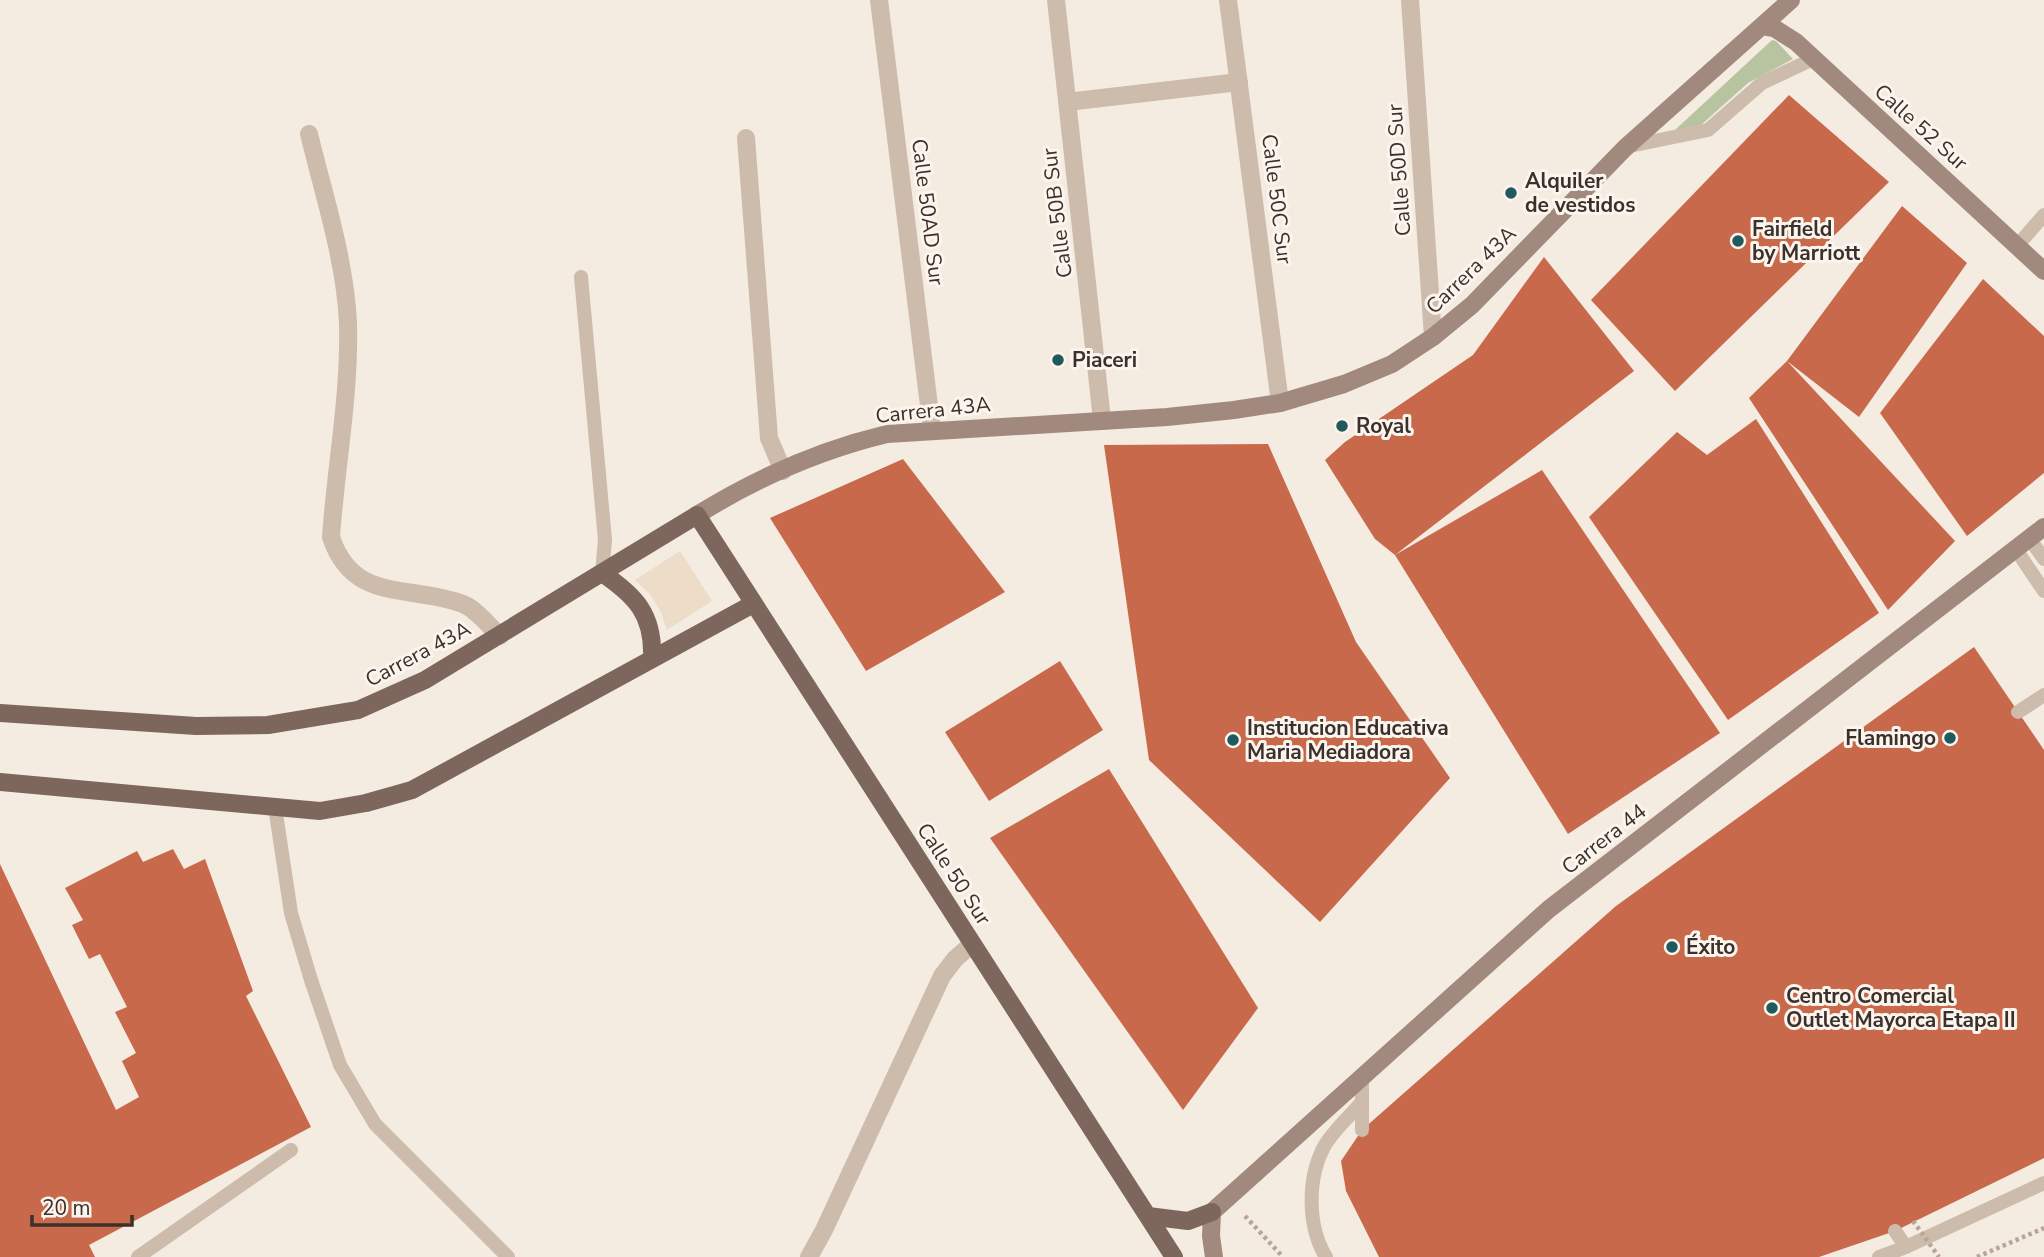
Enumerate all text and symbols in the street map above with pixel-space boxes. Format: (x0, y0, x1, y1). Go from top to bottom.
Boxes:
street label: Calle 52 Sur (1868, 78, 1974, 177)
street label: Calle 50D Sur (1380, 103, 1418, 237)
street label: Calle 50C Sur (1255, 132, 1299, 266)
street label: Calle 50AD Sur (905, 137, 951, 287)
street label: Calle 50B Sur (1035, 146, 1079, 280)
place label: Alquiler de vestidos (1525, 167, 1635, 219)
marker: Alquiler de vestidos (1503, 185, 1519, 201)
place label: Fairfield by Marriott (1752, 215, 1861, 267)
street label: Carrera 43A (1420, 220, 1522, 320)
marker: Fairfield by Marriott (1730, 233, 1746, 249)
place label: Piaceri (1072, 346, 1137, 374)
marker: Piaceri (1050, 352, 1066, 368)
street label: Carrera 43A (874, 390, 992, 430)
place label: Royal (1356, 412, 1411, 440)
marker: Royal (1334, 418, 1350, 434)
street label: Carrera 43A (360, 615, 476, 693)
place label: Institucion Educativa Maria Mediadora (1247, 714, 1449, 766)
place label: Flamingo (1845, 724, 1936, 752)
marker: Flamingo (1942, 730, 1958, 746)
marker: Institucion Educativa Maria Mediadora (1225, 732, 1241, 748)
street label: Carrera 44 (1556, 797, 1652, 881)
street label: Calle 50 Sur (910, 817, 998, 931)
place label: Éxito (1686, 933, 1735, 961)
marker: Éxito (1664, 939, 1680, 955)
place label: Centro Comercial Outlet Mayorca Etapa II (1786, 982, 2016, 1034)
marker: Centro Comercial Outlet Mayorca Etapa II (1764, 1000, 1780, 1016)
scale bar (32, 1184, 131, 1228)
text: 20 m (42, 1194, 91, 1222)

